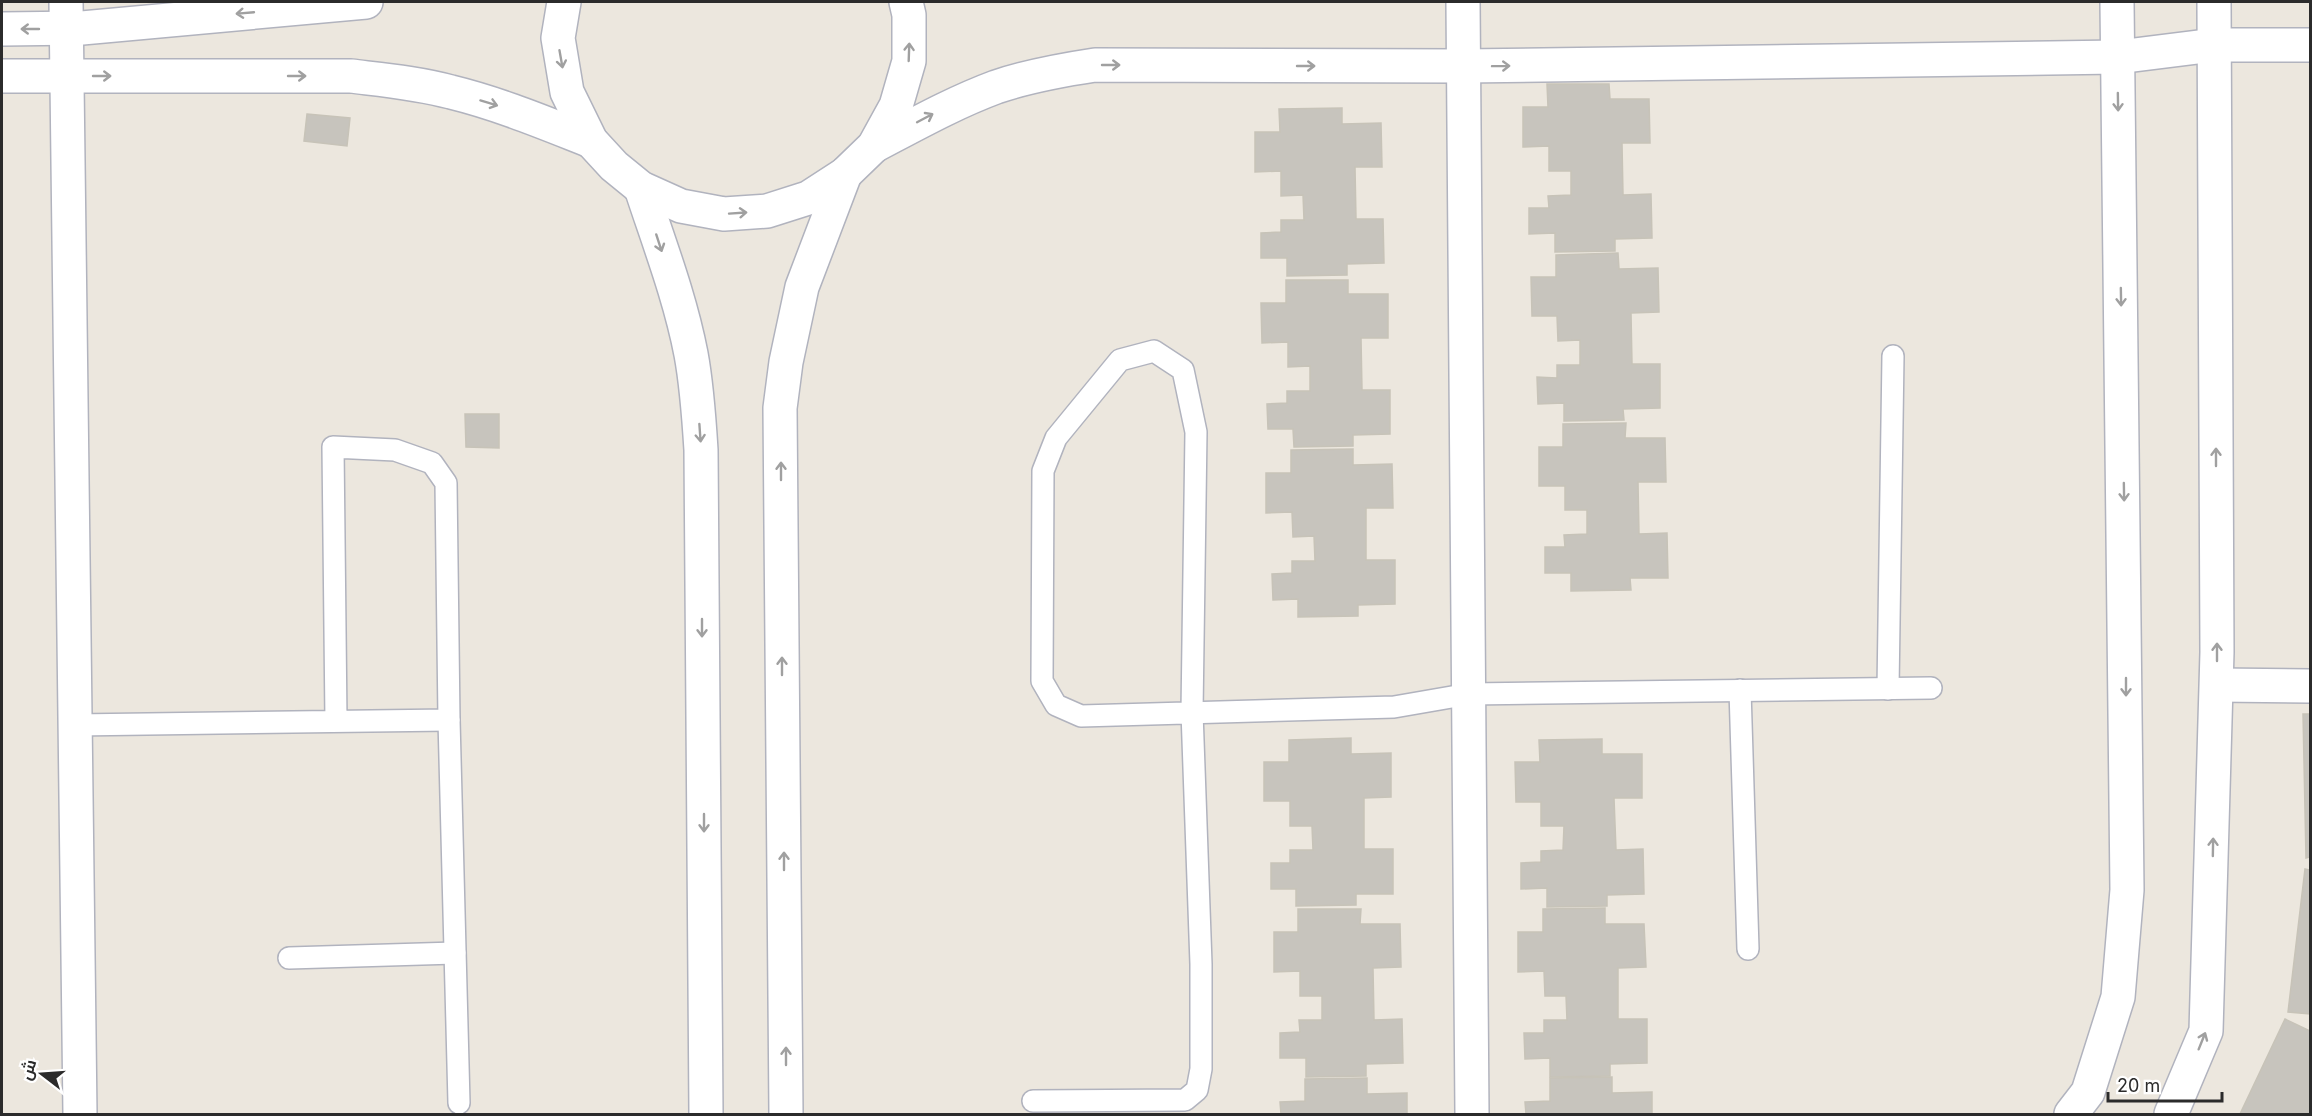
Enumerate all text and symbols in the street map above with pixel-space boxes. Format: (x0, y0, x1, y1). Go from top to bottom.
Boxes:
one-way arrow (236, 8, 256, 19)
one-way arrow (20, 23, 40, 35)
one-way arrow (903, 43, 914, 62)
one-way arrow (556, 49, 567, 69)
one-way arrow (1101, 59, 1121, 71)
one-way arrow (1296, 60, 1316, 72)
one-way arrow (1491, 60, 1511, 72)
one-way arrow (91, 70, 111, 82)
one-way arrow (286, 70, 306, 82)
one-way arrow (2113, 91, 2124, 111)
one-way arrow (479, 98, 498, 109)
one-way arrow (916, 112, 934, 123)
one-way arrow (728, 207, 747, 218)
one-way arrow (655, 233, 666, 252)
one-way arrow (2115, 286, 2127, 306)
one-way arrow (695, 423, 706, 442)
one-way arrow (2210, 448, 2222, 468)
one-way arrow (775, 462, 787, 482)
one-way arrow (2118, 481, 2130, 501)
one-way arrow (696, 617, 708, 637)
one-way arrow (2211, 643, 2223, 663)
one-way arrow (776, 657, 788, 677)
one-way arrow (2120, 676, 2132, 696)
one-way arrow (698, 812, 710, 832)
one-way arrow (2207, 837, 2218, 857)
one-way arrow (778, 852, 790, 872)
one-way arrow (2197, 1032, 2208, 1051)
north arrow (12, 1044, 72, 1104)
one-way arrow (780, 1047, 791, 1067)
text: ش (15, 1057, 40, 1082)
scale bar (2108, 1065, 2222, 1103)
text: 20 m (2117, 1075, 2160, 1096)

